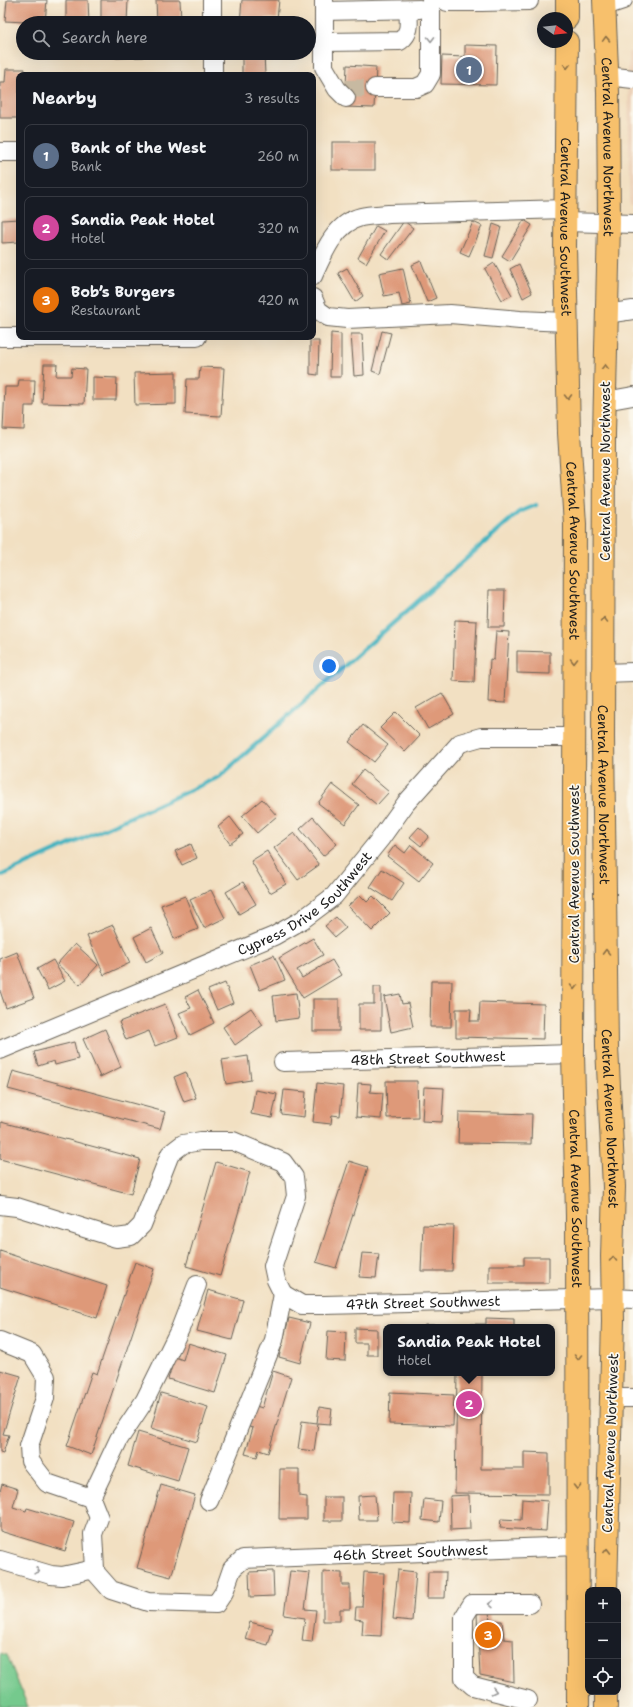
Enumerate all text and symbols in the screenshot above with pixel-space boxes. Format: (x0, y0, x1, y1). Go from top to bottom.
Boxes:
north arrow (537, 12, 573, 48)
search box (16, 16, 316, 60)
icon: search (30, 27, 52, 49)
text: Search here (62, 28, 148, 48)
one-way arrow (427, 36, 435, 42)
one-way arrow (602, 36, 610, 42)
pin: 1 (456, 55, 482, 85)
street label: Central Avenue Northwest (597, 57, 618, 237)
one-way arrow (563, 63, 571, 69)
text: Nearby (32, 87, 97, 109)
text: 3 results (244, 90, 300, 107)
street label: Central Avenue Southwest (556, 137, 576, 317)
text: Bank of the West (71, 138, 206, 158)
text: 1 (43, 148, 49, 165)
text: 260 m (257, 148, 299, 165)
text: Bank (71, 158, 102, 175)
text: Sandia Peak Hotel (71, 210, 215, 230)
text: 2 (41, 220, 51, 237)
text: 320 m (257, 220, 299, 237)
text: Hotel (71, 230, 105, 247)
text: Bob’s Burgers (71, 282, 175, 302)
text: 3 (41, 292, 51, 309)
text: 420 m (257, 292, 299, 309)
text: Restaurant (71, 302, 141, 319)
one-way arrow (601, 364, 610, 370)
street label: Central Avenue Northwest (596, 381, 614, 561)
one-way arrow (564, 394, 572, 400)
street label: Central Avenue Southwest (562, 461, 584, 640)
one-way arrow (600, 617, 608, 623)
your location (319, 656, 339, 676)
one-way arrow (570, 658, 579, 664)
street label: Central Avenue Northwest (594, 705, 614, 885)
street label: Central Avenue Southwest (565, 785, 583, 963)
street label: Cypress Drive Southwest (235, 848, 376, 959)
one-way arrow (602, 949, 610, 955)
one-way arrow (569, 984, 578, 990)
street label: Central Avenue Northwest (598, 1029, 623, 1209)
street label: 48th Street Southwest (350, 1047, 506, 1069)
street label: Central Avenue Southwest (565, 1109, 586, 1288)
one-way arrow (608, 1256, 617, 1262)
street label: 47th Street Southwest (345, 1292, 501, 1313)
popup (383, 1324, 555, 1376)
text: Sandia Peak Hotel (397, 1332, 541, 1352)
text: Hotel (397, 1352, 431, 1369)
street label: Central Avenue Northwest (598, 1353, 622, 1533)
one-way arrow (574, 1354, 582, 1360)
pin: 2 (456, 1389, 482, 1419)
one-way arrow (573, 1484, 581, 1490)
street label: 46th Street Southwest (332, 1540, 488, 1565)
one-way arrow (603, 1548, 611, 1554)
one-way arrow (34, 1566, 41, 1575)
map controls (585, 1587, 621, 1695)
button: + (585, 1587, 621, 1623)
one-way arrow (488, 1600, 494, 1608)
pin: 3 (475, 1620, 501, 1650)
button: − (585, 1623, 621, 1659)
button: locate (585, 1659, 621, 1695)
one-way arrow (491, 1687, 497, 1695)

